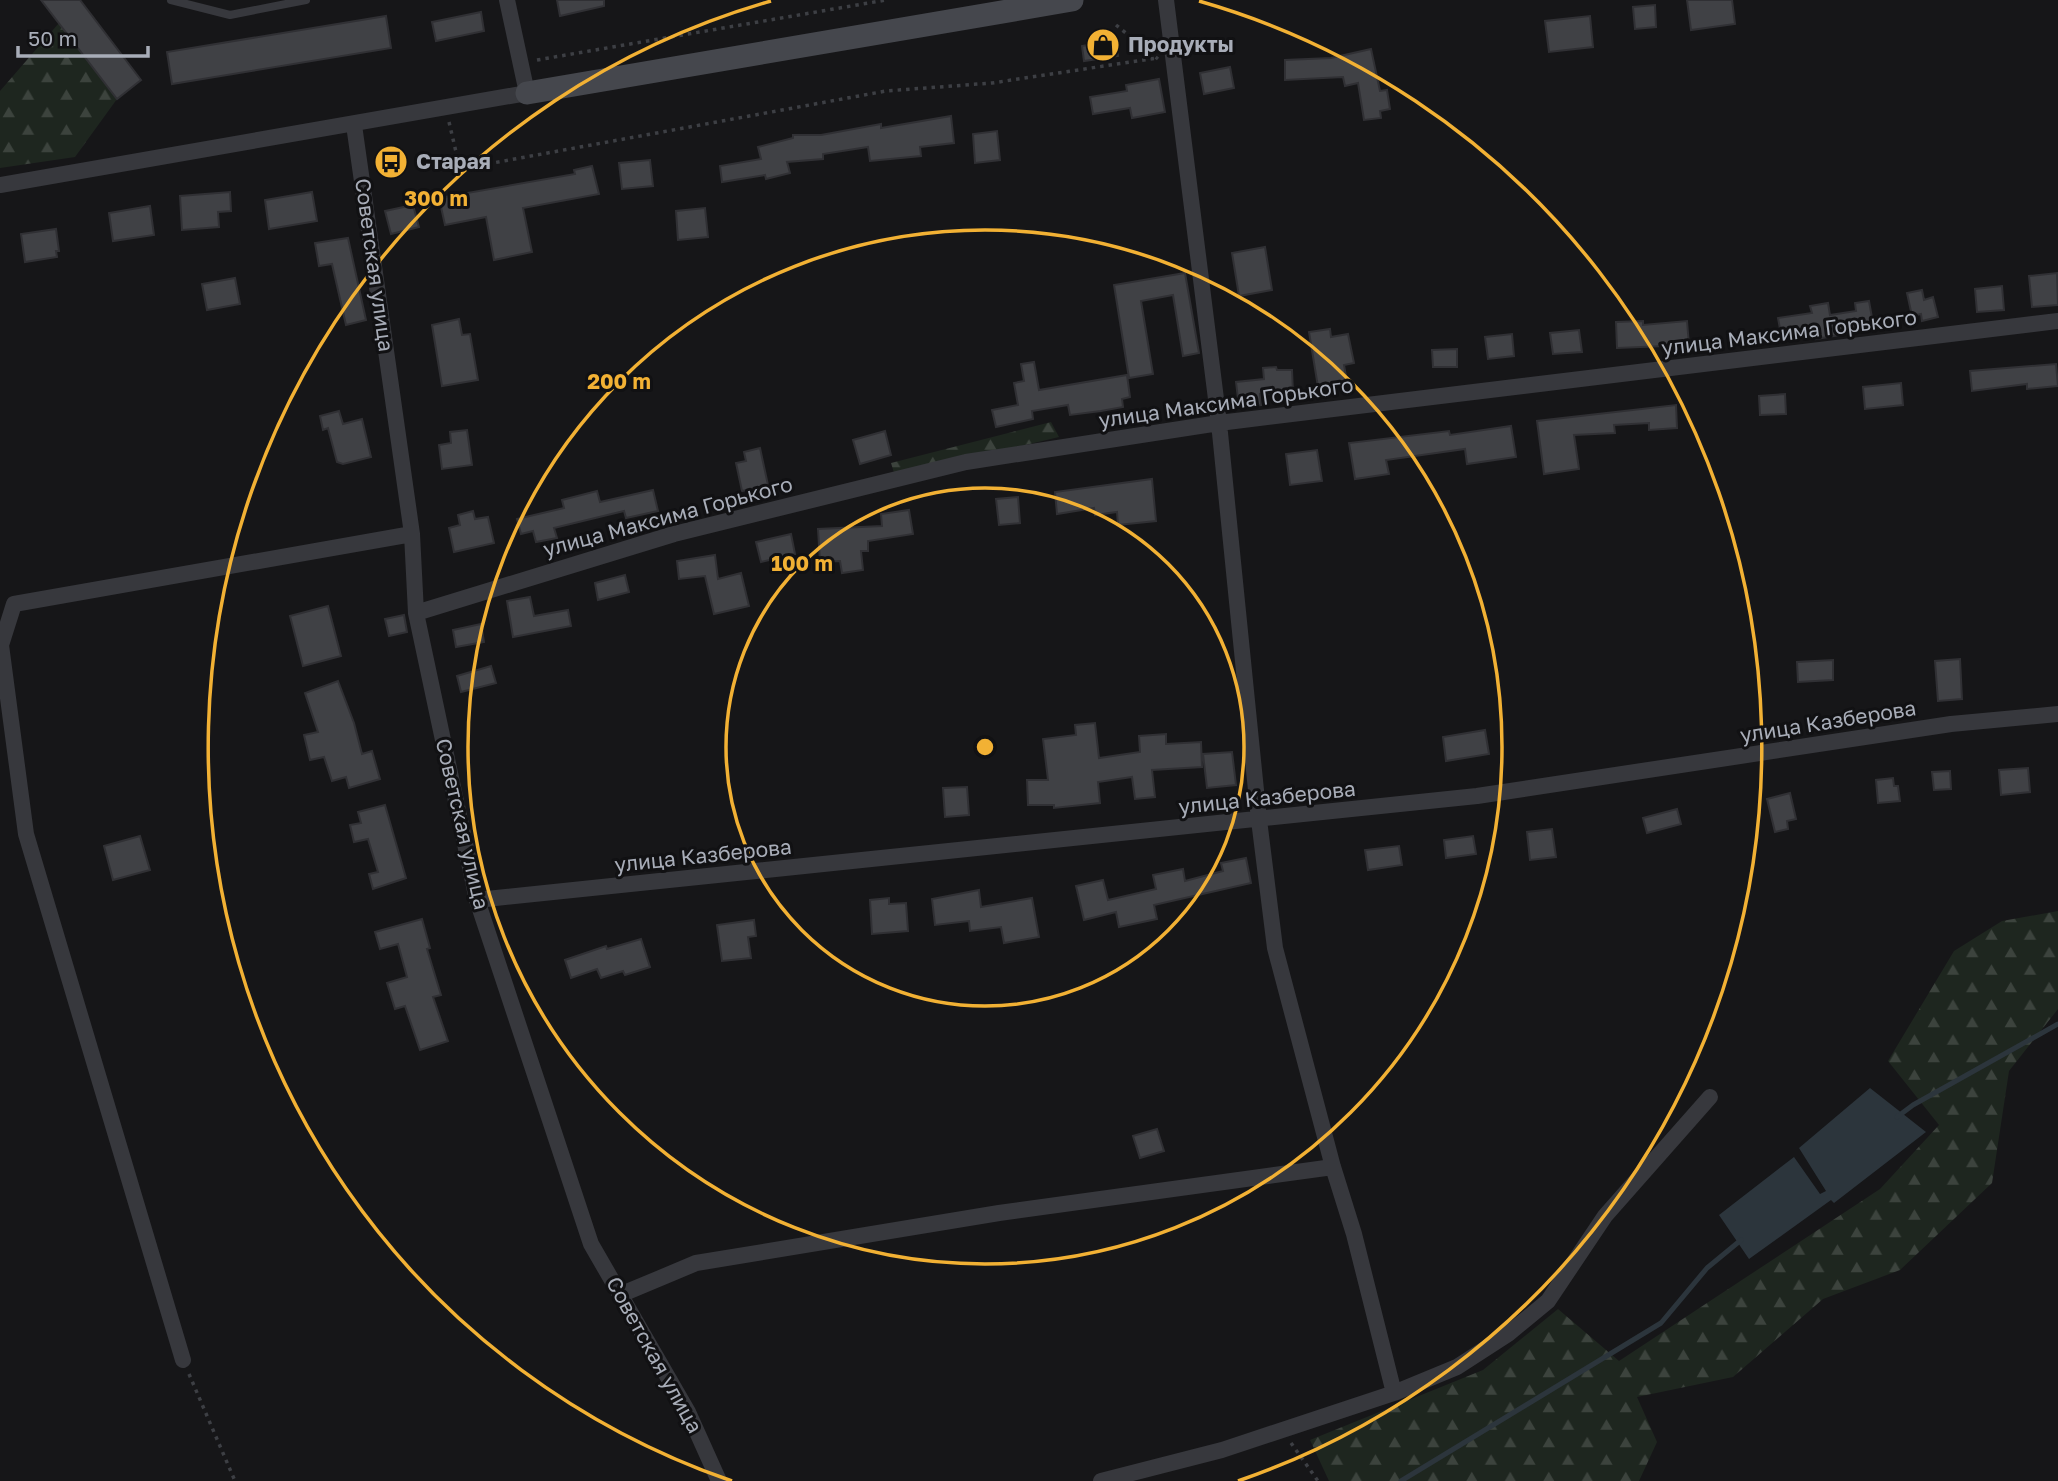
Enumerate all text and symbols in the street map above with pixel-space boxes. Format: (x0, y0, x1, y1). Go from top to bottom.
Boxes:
scale bar (18, 14, 147, 58)
text: 50 m (28, 25, 77, 51)
shop icon: Продукты (1084, 26, 1122, 64)
place label: Продукты (1128, 31, 1234, 57)
bus stop icon: Старая (372, 143, 410, 181)
place label: Старая (416, 148, 491, 174)
street label: Советская улица (350, 177, 400, 353)
text: 300 m (404, 185, 468, 211)
street label: улица Максима Горького (1660, 303, 1918, 361)
text: 200 m (587, 368, 651, 394)
street label: улица Максима Горького (1097, 371, 1355, 433)
street label: улица Максима Горького (540, 470, 795, 562)
text: 100 m (771, 550, 833, 576)
street label: улица Казберова (1738, 694, 1918, 748)
centre of rings (973, 735, 997, 759)
street label: Советская улица (431, 736, 495, 912)
street label: улица Казберова (1177, 775, 1357, 819)
street label: улица Казберова (613, 833, 793, 877)
street label: Советская улица (601, 1272, 709, 1437)

